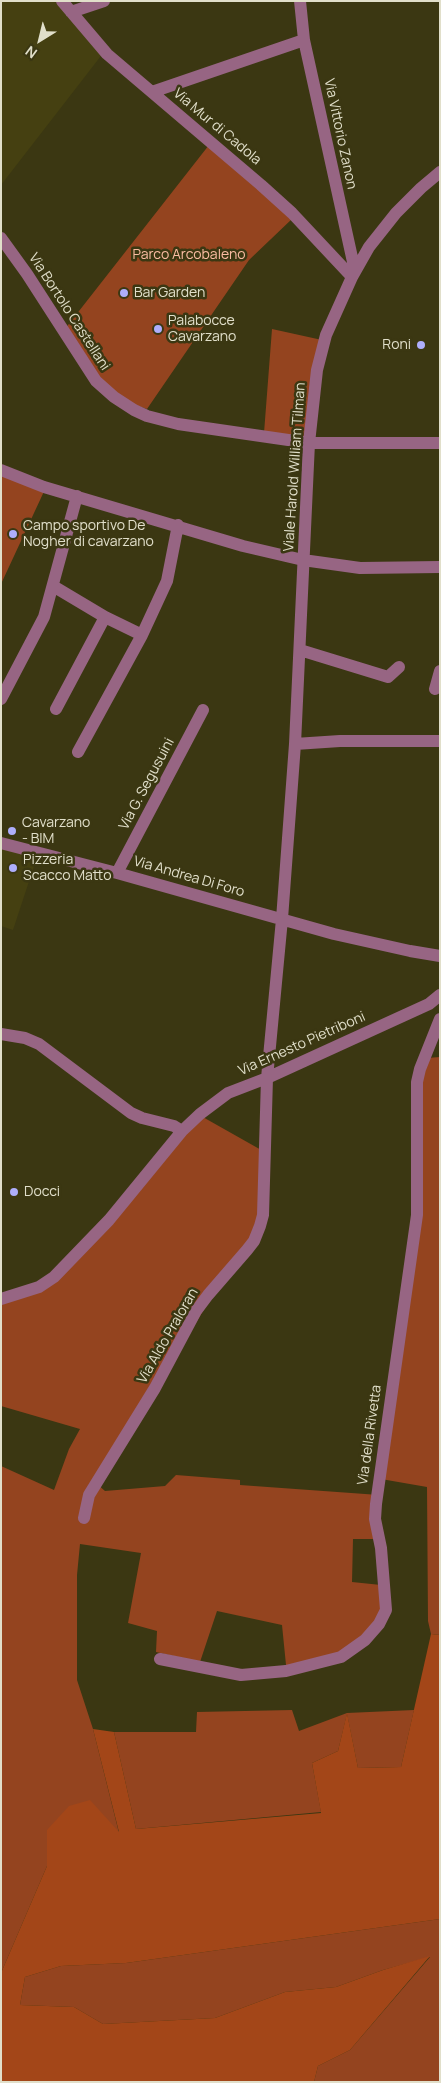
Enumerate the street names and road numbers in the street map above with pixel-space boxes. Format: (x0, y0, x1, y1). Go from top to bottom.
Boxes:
street label: Via Vittorio Zanon (320, 77, 360, 191)
street label: Via Mur di Cadola (170, 85, 264, 169)
street label: Via Bortolo Castellani (25, 250, 113, 374)
street label: Viale Harold William Tilman (281, 382, 309, 552)
street label: Via G. Segusuini (116, 735, 178, 833)
street label: Via Andrea Di Foro (132, 853, 246, 901)
street label: Via Ernesto Pietriboni (236, 1008, 368, 1080)
street label: Via Aldo Praloran (134, 1285, 202, 1387)
street label: Via della Rivetta (355, 1384, 385, 1486)

